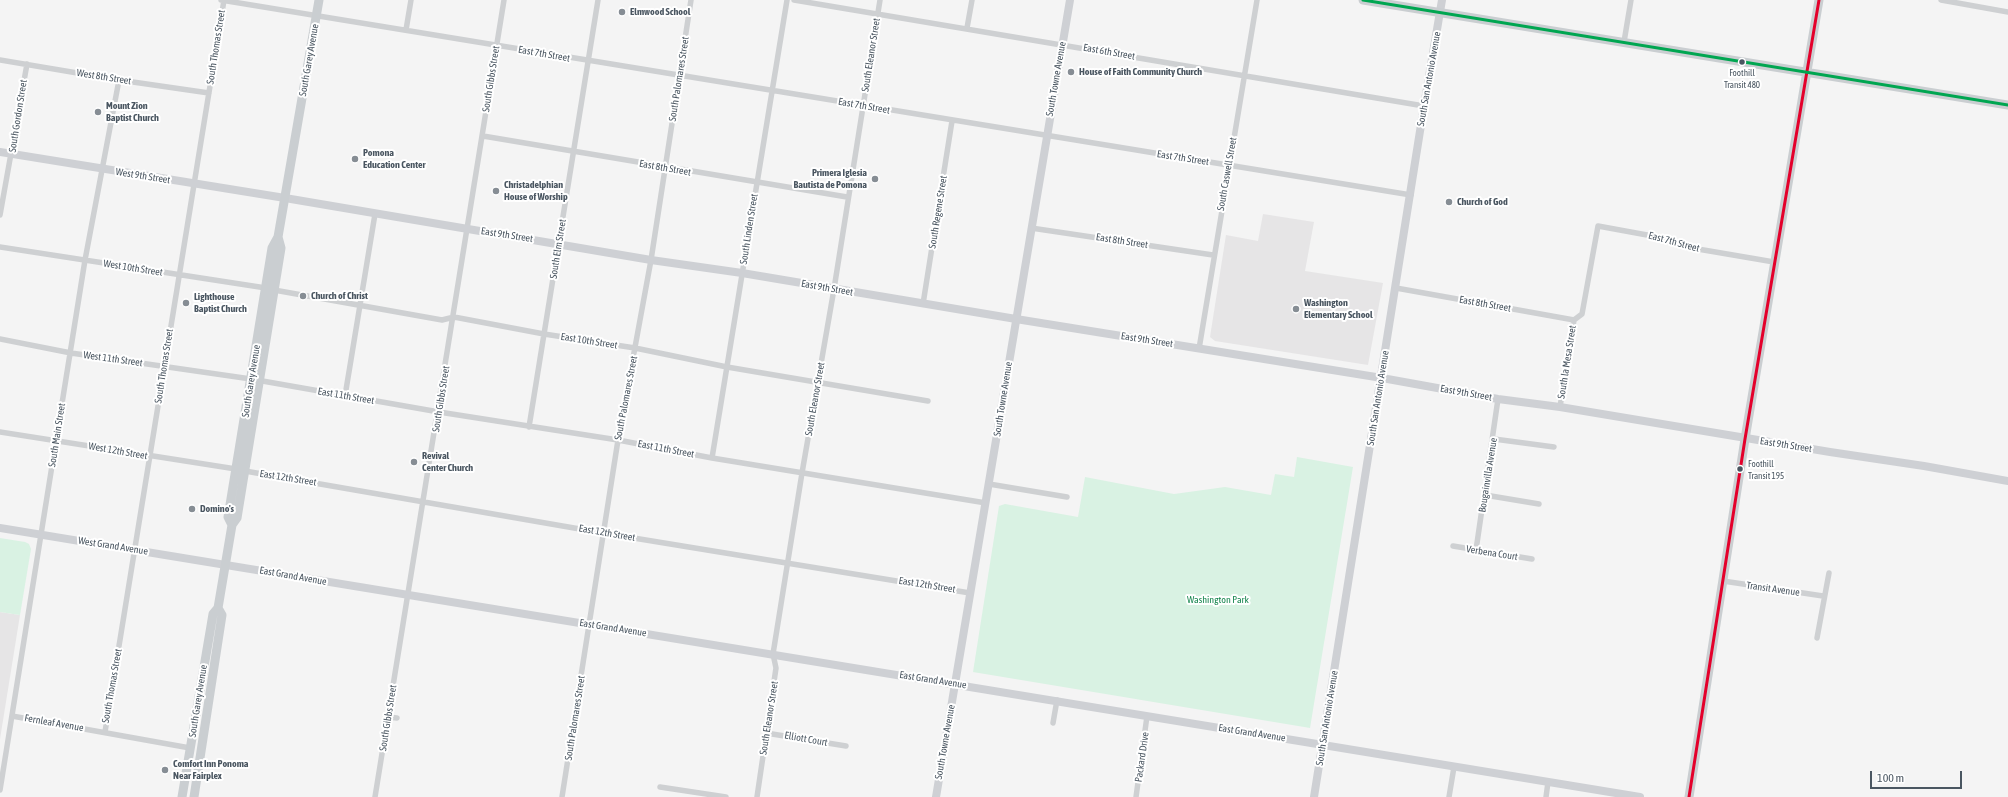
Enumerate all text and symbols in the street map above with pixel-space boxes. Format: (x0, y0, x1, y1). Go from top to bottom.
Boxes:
place label: Elmwood School (630, 6, 690, 18)
marker: Elmwood School (617, 7, 627, 17)
street label: South Thomas Street (204, 9, 228, 85)
street label: South Eleanor Street (859, 17, 883, 93)
street label: South Garey Avenue (297, 23, 321, 97)
street label: South San Antonio Avenue (1415, 31, 1443, 127)
street label: South Palomares Street (666, 36, 692, 122)
street label: South Towne Avenue (1044, 41, 1068, 117)
street label: East 6th Street (1082, 42, 1136, 62)
street label: East 7th Street (517, 44, 571, 64)
street label: South Gibbs Street (480, 45, 502, 113)
marker: Foothill Transit 480 (1737, 57, 1747, 67)
place label: House of Faith Community Church (1079, 66, 1202, 78)
street label: West 8th Street (76, 67, 132, 87)
marker: House of Faith Community Church (1066, 67, 1076, 77)
place label: Foothill Transit 480 (1724, 68, 1760, 89)
street label: South Gordon Street (6, 79, 30, 153)
street label: East 7th Street (837, 96, 891, 116)
place label: Mount Zion Baptist Church (106, 100, 159, 124)
marker: Mount Zion Baptist Church (93, 107, 103, 117)
street label: South Caswell Street (1215, 136, 1239, 212)
place label: Pomona Education Center (363, 147, 425, 170)
street label: East 7th Street (1156, 148, 1210, 168)
marker: Pomona Education Center (350, 154, 360, 164)
street label: East 8th Street (638, 158, 692, 178)
street label: West 9th Street (115, 166, 171, 186)
place label: Primera Iglesia Bautista de Pomona (794, 167, 867, 190)
marker: Primera Iglesia Bautista de Pomona (870, 174, 880, 184)
street label: South Regene Street (926, 175, 950, 249)
place label: Christadelphian House of Worship (504, 179, 568, 202)
marker: Christadelphian House of Worship (491, 186, 501, 196)
street label: South Linden Street (737, 193, 761, 265)
place label: Church of God (1457, 196, 1508, 208)
marker: Church of God (1444, 197, 1454, 207)
street label: South Elm Street (547, 218, 569, 280)
street label: East 9th Street (480, 225, 534, 245)
street label: East 7th Street (1647, 229, 1701, 255)
street label: East 8th Street (1095, 231, 1149, 251)
street label: West 10th Street (103, 257, 163, 279)
street label: East 9th Street (800, 278, 854, 298)
place label: Church of Christ (311, 290, 368, 302)
place label: Lighthouse Baptist Church (194, 291, 247, 314)
marker: Church of Christ (298, 291, 308, 301)
street label: East 8th Street (1458, 294, 1512, 314)
place label: Washington Elementary School (1304, 297, 1373, 320)
marker: Lighthouse Baptist Church (181, 298, 191, 308)
marker: Washington Elementary School (1291, 304, 1301, 314)
street label: South la Mesa Street (1555, 324, 1579, 400)
street label: South Thomas Street (152, 328, 176, 404)
street label: East 9th Street (1120, 330, 1174, 350)
street label: East 10th Street (560, 331, 618, 351)
street label: South Garey Avenue (239, 344, 263, 418)
street label: West 11th Street (83, 349, 143, 369)
street label: South San Antonio Avenue (1365, 350, 1391, 446)
street label: South Palomares Street (612, 355, 640, 441)
street label: South Eleanor Street (803, 361, 827, 437)
street label: South Towne Avenue (991, 361, 1015, 437)
street label: South Gibbs Street (430, 365, 452, 433)
street label: East 9th Street (1439, 383, 1493, 403)
street label: East 11th Street (317, 385, 375, 407)
street label: South Main Street (46, 402, 68, 468)
street label: East 9th Street (1759, 435, 1813, 455)
street label: Bougainvilla Avenue (1476, 437, 1500, 513)
street label: East 11th Street (637, 438, 695, 460)
street label: West 12th Street (88, 440, 148, 462)
place label: Revival Center Church (422, 450, 473, 474)
marker: Revival Center Church (409, 457, 419, 467)
place label: Foothill Transit 195 (1748, 459, 1784, 480)
marker: Foothill Transit 195 (1735, 464, 1745, 474)
street label: East 12th Street (259, 468, 317, 488)
place label: Domino's (200, 503, 234, 515)
marker: Domino's (187, 504, 197, 514)
street label: East 12th Street (578, 522, 636, 544)
street label: West Grand Avenue (77, 535, 149, 557)
street label: Verbena Court (1465, 543, 1519, 563)
street label: East Grand Avenue (258, 564, 328, 588)
street label: East 12th Street (898, 575, 956, 595)
street label: Transit Avenue (1746, 579, 1800, 599)
park label: Washington Park (1187, 594, 1249, 606)
street label: East Grand Avenue (578, 617, 648, 639)
street label: South Thomas Street (100, 648, 124, 724)
street label: South Garey Avenue (186, 664, 210, 738)
street label: East Grand Avenue (898, 669, 968, 691)
street label: South San Antonio Avenue (1314, 670, 1340, 766)
street label: South Palomares Street (562, 675, 588, 761)
street label: South Eleanor Street (757, 680, 781, 756)
street label: South Gibbs Street (377, 684, 399, 752)
street label: South Towne Avenue (933, 704, 957, 780)
street label: Fernleaf Avenue (24, 712, 84, 734)
street label: East Grand Avenue (1217, 722, 1287, 744)
street label: Elliott Court (784, 729, 828, 749)
street label: Packard Drive (1133, 731, 1151, 783)
place label: Comfort Inn Ponoma Near Fairplex (173, 758, 248, 782)
scale bar (1872, 763, 1964, 789)
marker: Comfort Inn Ponoma Near Fairplex (160, 765, 170, 775)
text: 100 m (1877, 771, 1904, 785)

